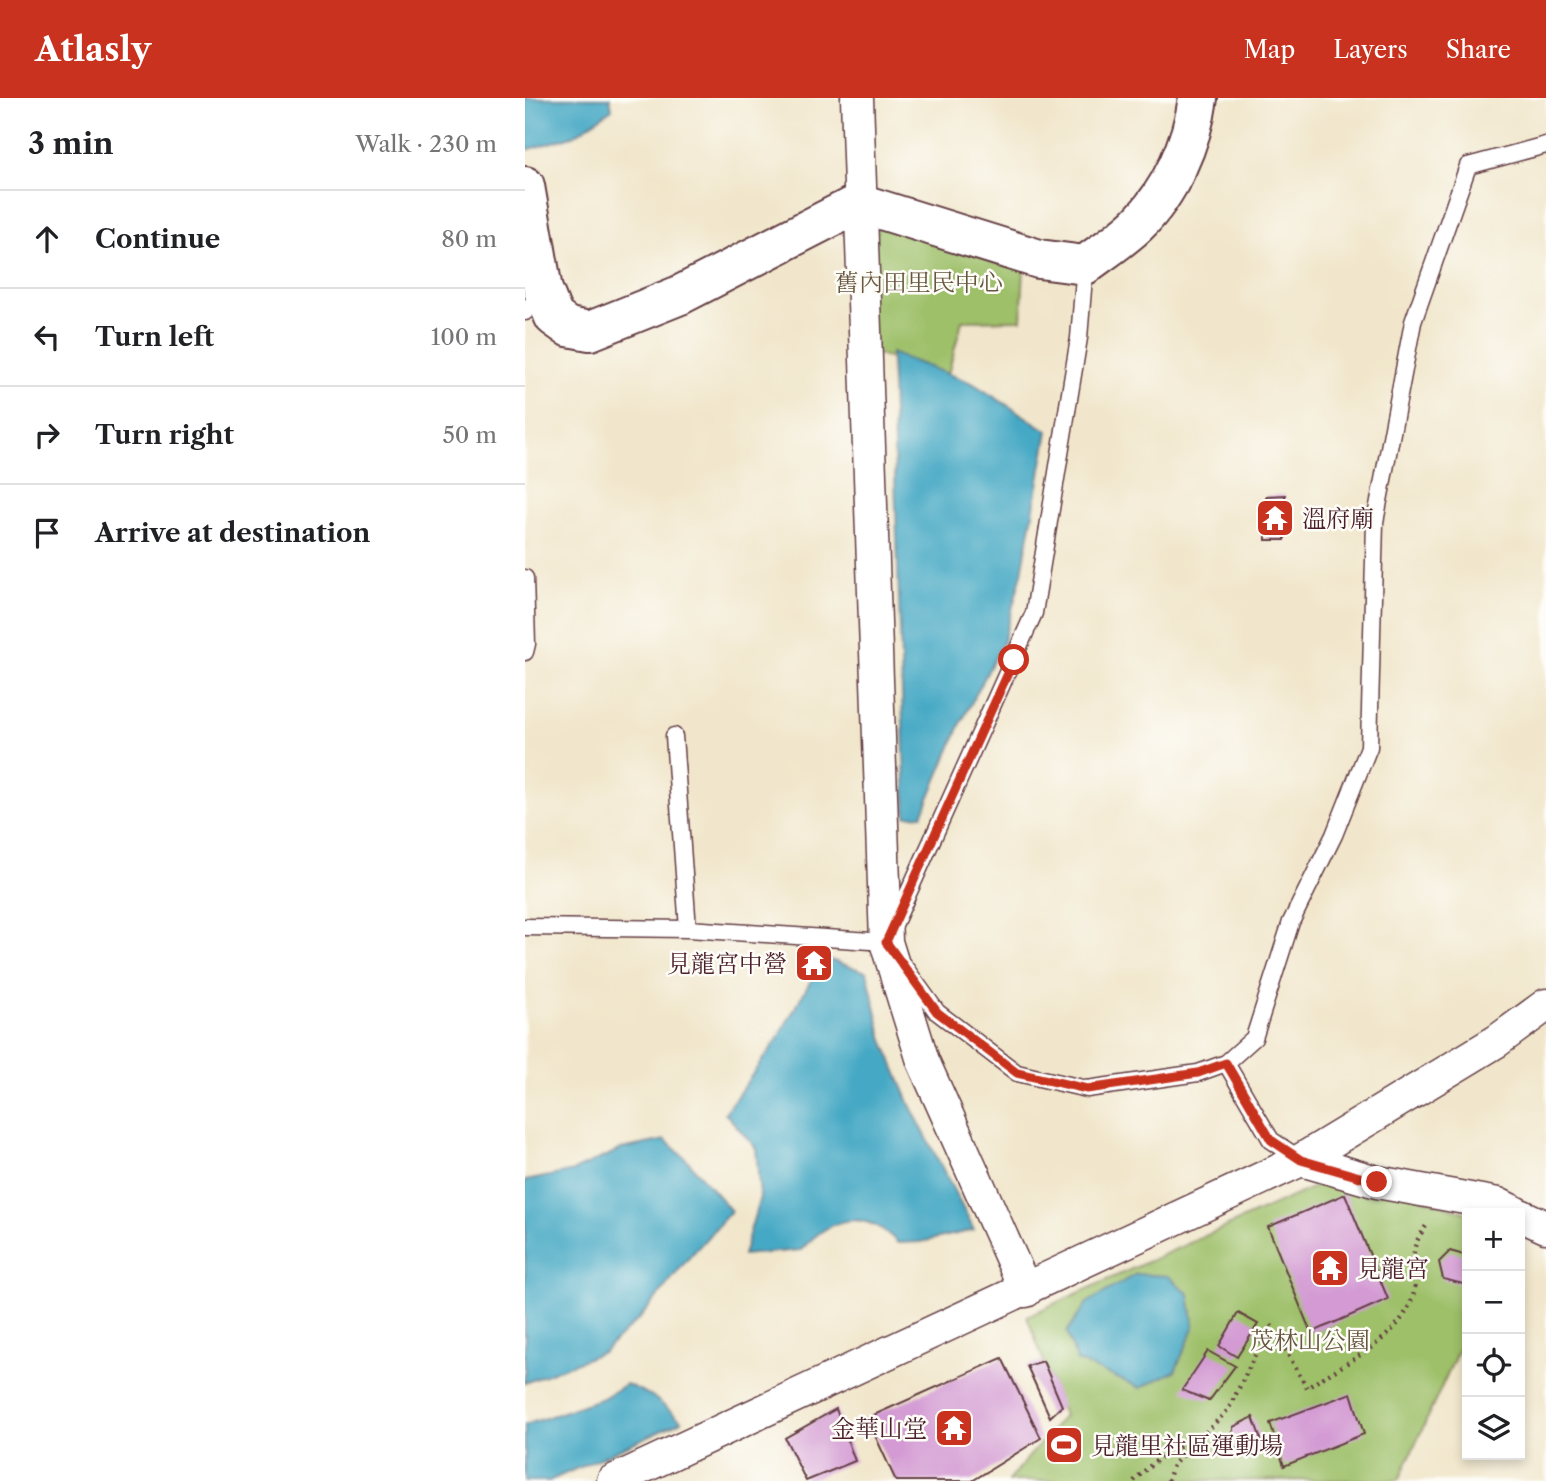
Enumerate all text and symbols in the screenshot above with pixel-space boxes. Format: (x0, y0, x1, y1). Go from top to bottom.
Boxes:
text: Atlasly (35, 29, 151, 70)
text: Map (1244, 35, 1295, 64)
text: Layers (1333, 35, 1408, 64)
text: Share (1446, 35, 1511, 64)
text: 3 min (28, 125, 114, 162)
text: Walk · 230 m (355, 130, 497, 158)
icon: ahead (28, 220, 66, 258)
text: Continue (95, 223, 220, 255)
text: 80 m (441, 225, 497, 253)
park label: 舊內田里民中心 (835, 268, 1003, 297)
icon: left (28, 318, 66, 356)
text: Turn left (95, 321, 214, 353)
text: 100 m (431, 323, 497, 351)
icon: right (28, 416, 66, 454)
text: Turn right (95, 419, 234, 451)
text: 50 m (442, 421, 497, 449)
temple icon: 溫府廟 (1254, 497, 1296, 539)
place label: 溫府廟 (1302, 504, 1374, 533)
icon: arrive (28, 514, 66, 552)
text: Arrive at destination (95, 517, 370, 549)
route start (998, 644, 1029, 675)
temple icon: 見龍宮中營 (793, 942, 835, 984)
place label: 見龍宮中營 (667, 949, 787, 978)
route end (1361, 1166, 1392, 1197)
map controls (1462, 1208, 1525, 1460)
button: + (1462, 1208, 1525, 1271)
temple icon: 見龍宮 (1309, 1247, 1351, 1289)
place label: 見龍宮 (1357, 1254, 1429, 1283)
button: − (1462, 1271, 1525, 1334)
park label: 茂林山公園 (1250, 1326, 1370, 1355)
button: locate (1462, 1334, 1525, 1397)
button: layers (1462, 1397, 1525, 1460)
temple icon: 金華山堂 (933, 1407, 975, 1449)
place label: 金華山堂 (831, 1414, 927, 1443)
sports icon: 見龍里社區運動場 (1043, 1424, 1085, 1466)
place label: 見龍里社區運動場 (1091, 1431, 1283, 1460)

